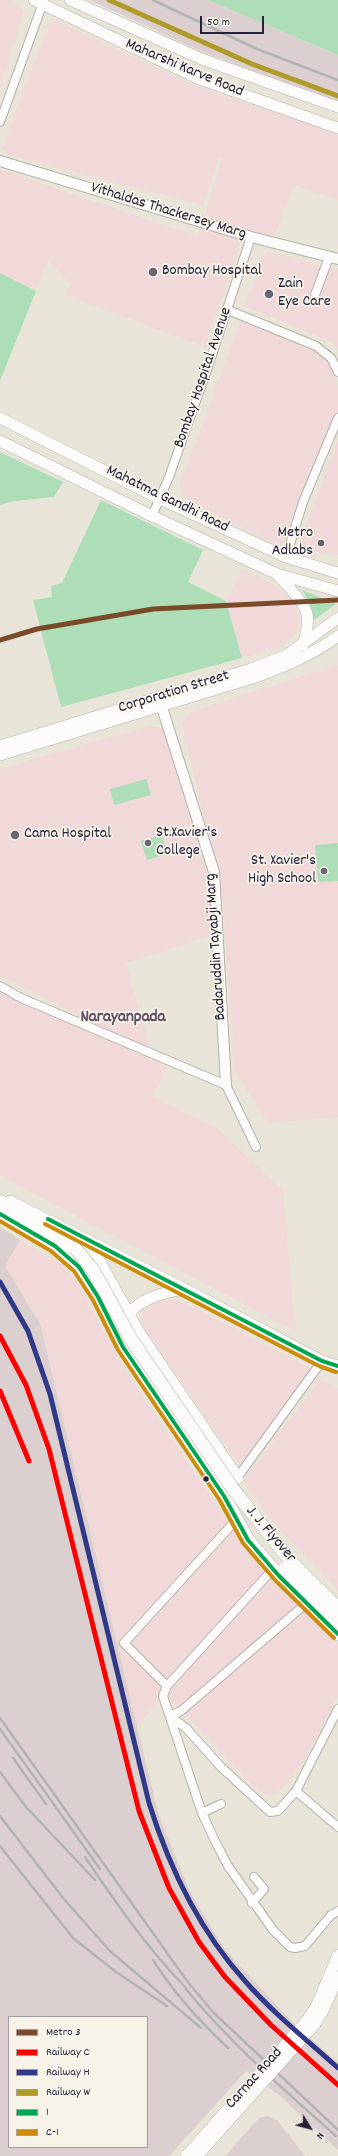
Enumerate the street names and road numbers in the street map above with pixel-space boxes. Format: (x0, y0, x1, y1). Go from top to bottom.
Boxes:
street label: Maharshi Karve Road (122, 35, 246, 103)
street label: Vithaldas Thackersey Marg (88, 179, 248, 245)
street label: Bombay Hospital Avenue (171, 305, 237, 451)
street label: Mahatma Gandhi Road (103, 462, 231, 538)
street label: Corporation Street (116, 667, 232, 719)
street label: Badaruddin Tayabji Marg (202, 873, 232, 1021)
street label: J. J. Flyover (241, 1503, 299, 1567)
street label: Carnac Road (222, 2044, 288, 2114)

